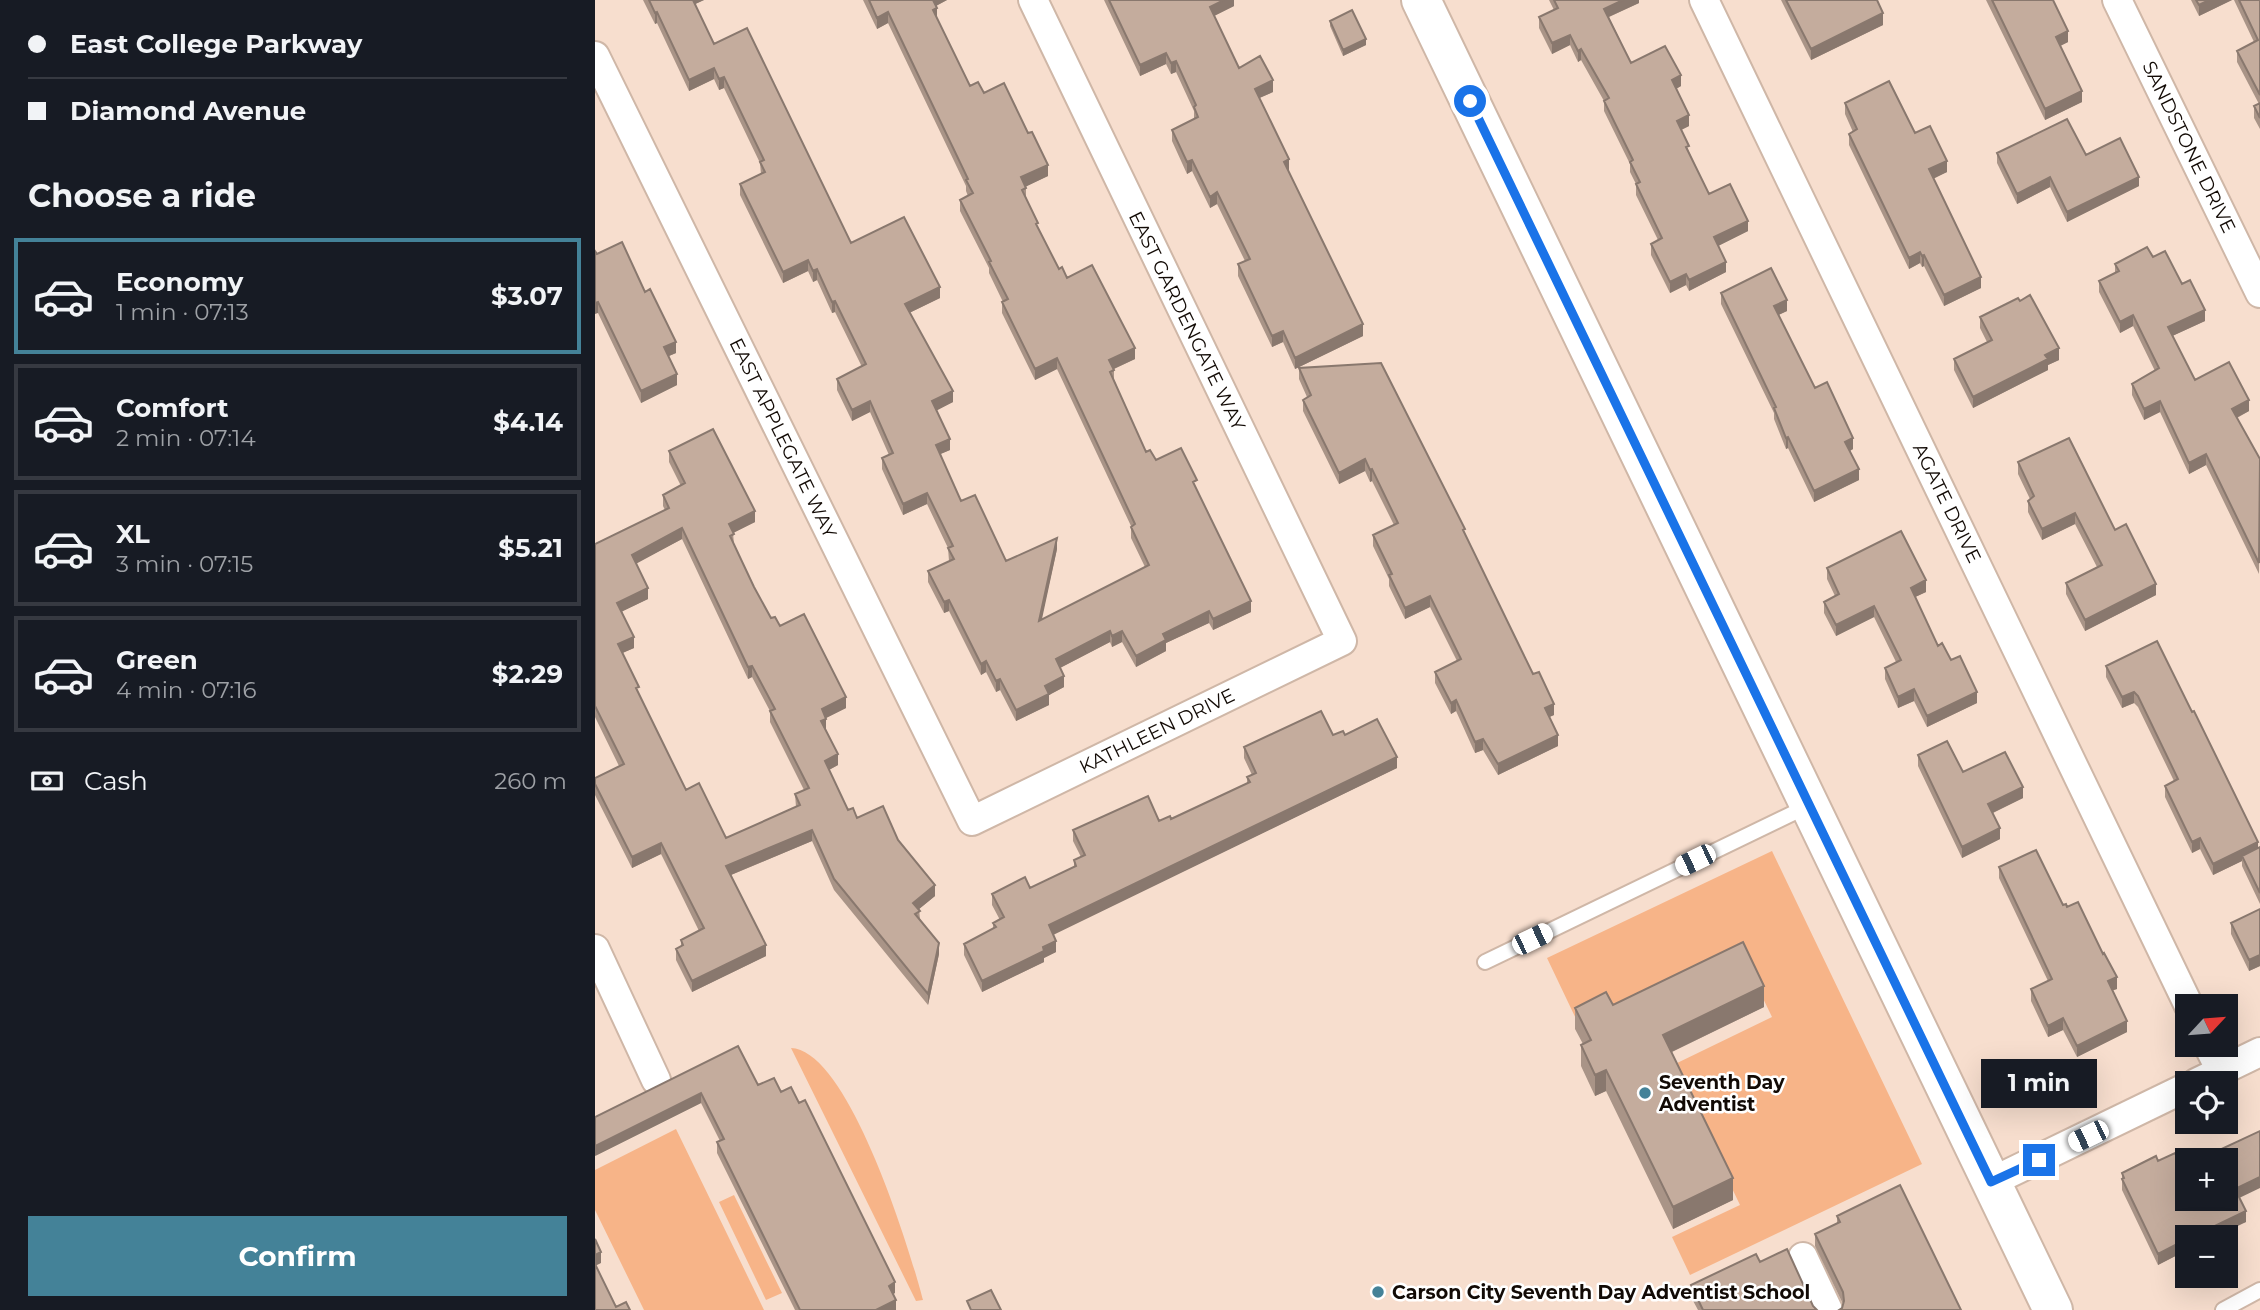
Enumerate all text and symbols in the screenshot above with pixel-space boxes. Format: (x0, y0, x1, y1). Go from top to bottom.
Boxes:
text: East College Parkway (70, 28, 362, 60)
street label: SANDSTONE DRIVE (2137, 57, 2241, 237)
route start (1454, 85, 1486, 117)
text: Diamond Avenue (70, 95, 306, 127)
text: Choose a ride (28, 176, 256, 215)
street label: EAST GARDENGATE WAY (1124, 208, 1251, 435)
icon: car (32, 265, 95, 328)
text: Economy (116, 266, 243, 298)
text: $3.07 (491, 280, 563, 312)
text: 1 min · 07:13 (116, 298, 249, 326)
street label: EAST APPLEGATE WAY (725, 334, 842, 543)
icon: car (32, 391, 95, 454)
text: Comfort (116, 392, 228, 424)
text: $4.14 (493, 406, 563, 438)
text: 2 min · 07:14 (116, 424, 256, 452)
street label: AGATE DRIVE (1908, 439, 1986, 567)
icon: car (32, 517, 95, 580)
text: XL (116, 518, 150, 550)
text: $5.21 (498, 532, 563, 564)
text: 3 min · 07:15 (116, 550, 253, 578)
icon: car (32, 643, 95, 706)
text: Green (116, 644, 198, 676)
text: $2.29 (492, 658, 563, 690)
text: 4 min · 07:16 (116, 676, 257, 704)
street label: KATHLEEN DRIVE (1076, 683, 1238, 779)
icon: cash (28, 762, 66, 800)
text: Cash (84, 765, 148, 797)
text: 260 m (494, 767, 567, 795)
car (1672, 841, 1719, 879)
car (1509, 920, 1556, 958)
north arrow (2175, 994, 2238, 1057)
map controls (2175, 994, 2238, 1288)
callout: 1 min (1981, 1058, 2097, 1108)
text: 1 min (2008, 1069, 2070, 1097)
place label: Seventh Day Adventist (1658, 1071, 1785, 1116)
button: locate (2175, 1071, 2238, 1134)
marker: Seventh Day Adventist (1637, 1085, 1653, 1101)
car (2065, 1117, 2112, 1155)
route end (2023, 1144, 2055, 1176)
button: + (2175, 1148, 2238, 1211)
button: Confirm (28, 1216, 567, 1296)
button: − (2175, 1225, 2238, 1288)
place label: Carson City Seventh Day Adventist School (1392, 1281, 1810, 1304)
marker: Carson City Seventh Day Adventist School (1370, 1284, 1386, 1300)

